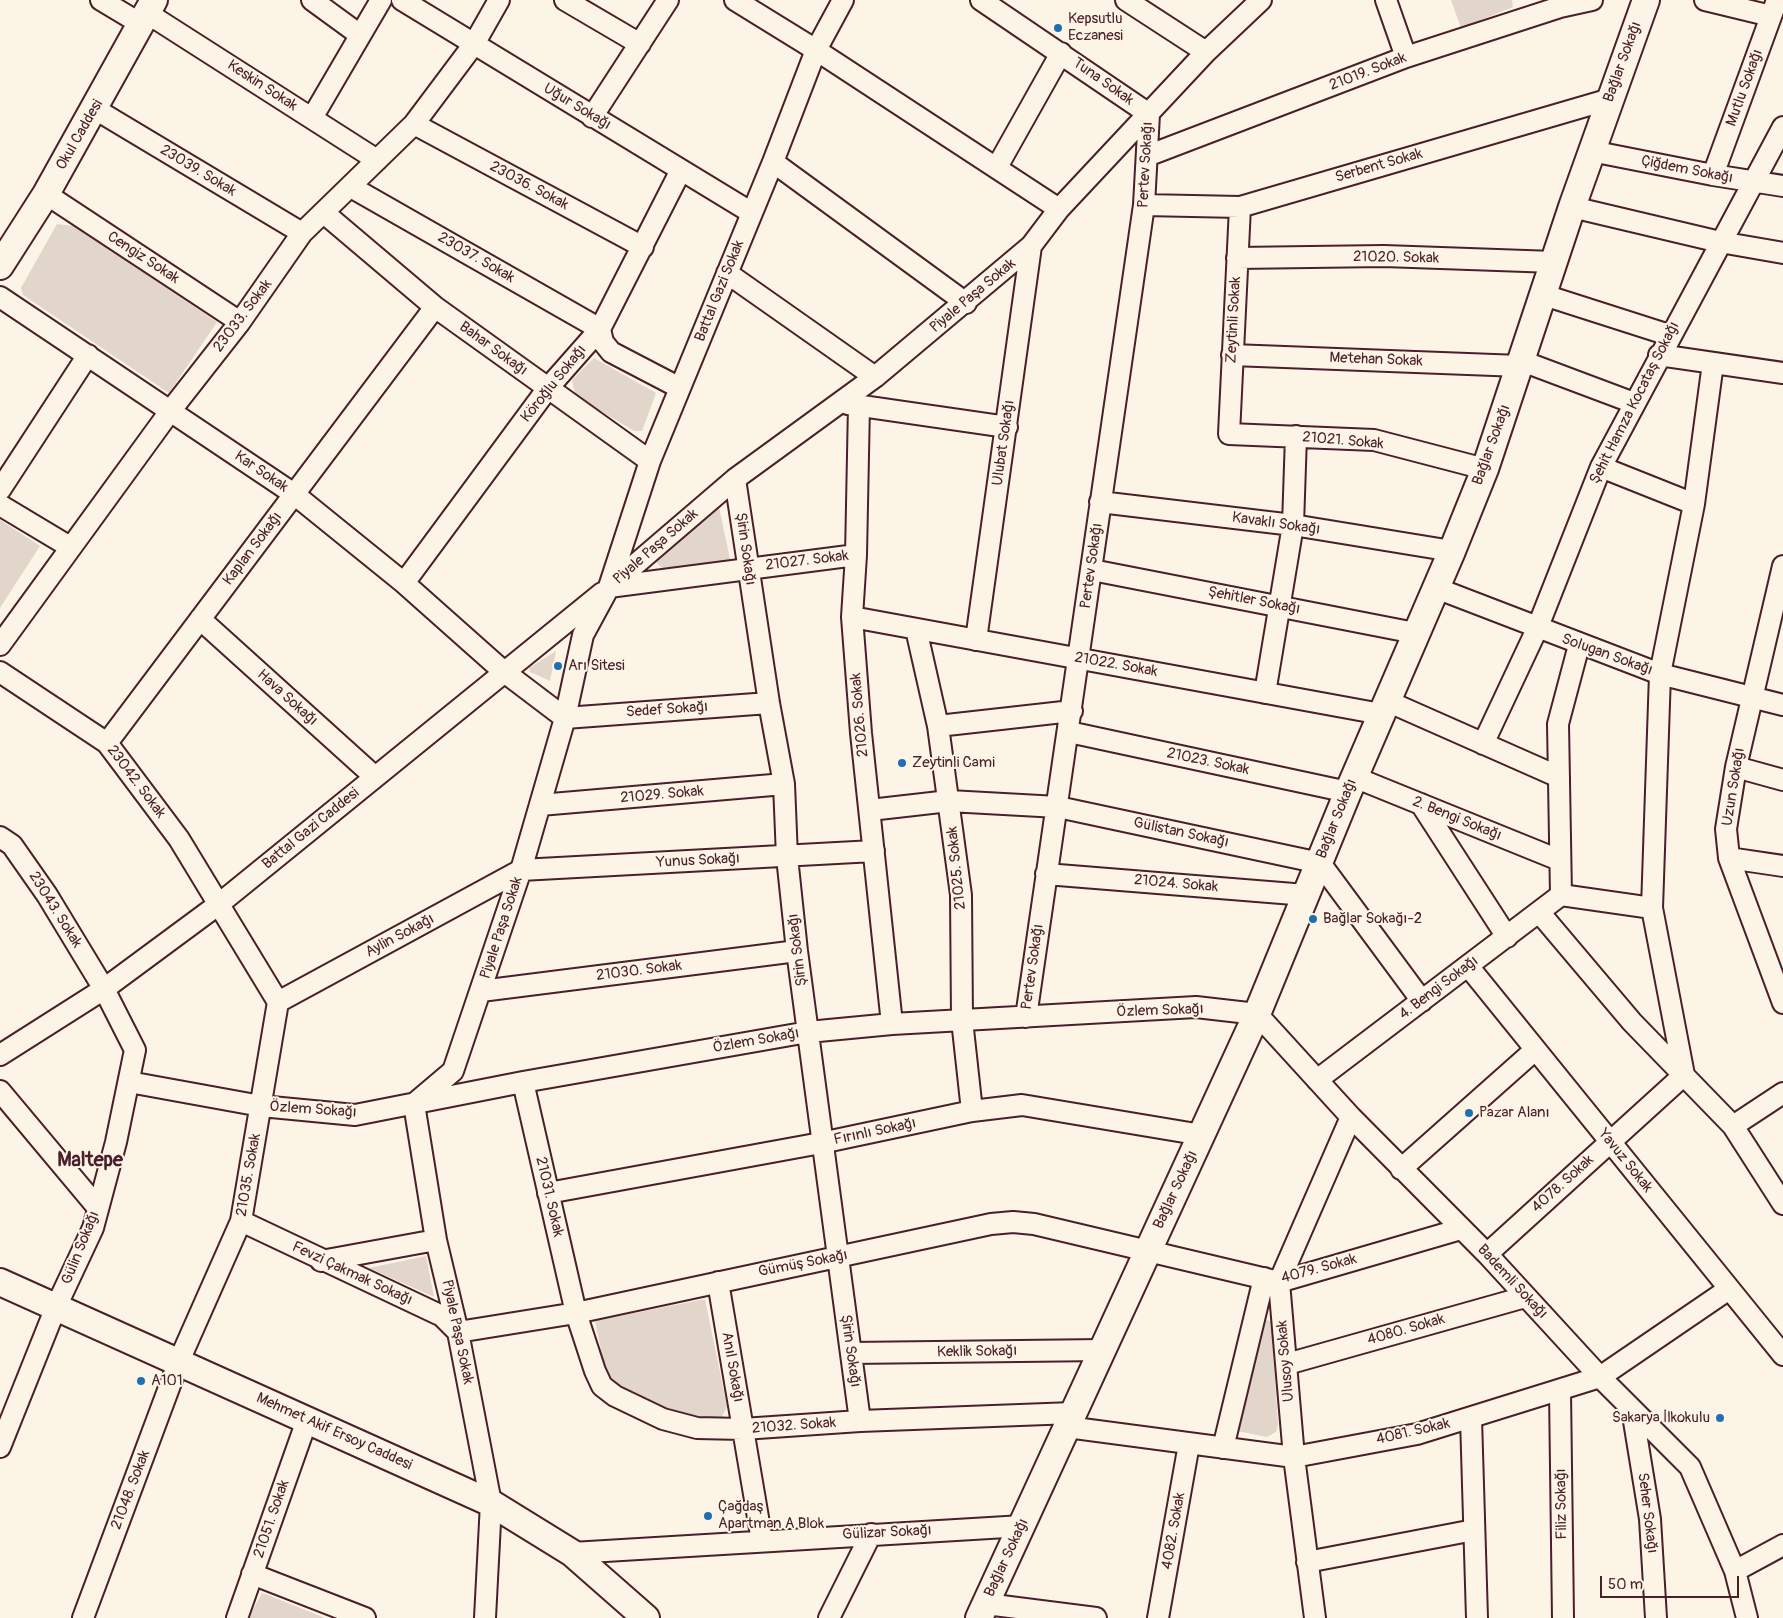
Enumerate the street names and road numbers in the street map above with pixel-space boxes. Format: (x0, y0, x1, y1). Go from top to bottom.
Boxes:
street label: Bağlar Sokağı (1600, 19, 1646, 105)
street label: Mutlu Sokağı (1723, 47, 1767, 129)
street label: 21019. Sokak (1327, 49, 1409, 95)
street label: Tuna Sokak (1069, 54, 1137, 110)
street label: Keskin Sokak (224, 57, 300, 115)
street label: Uğur Sokağı (540, 80, 614, 134)
street label: Okul Caddesi (53, 97, 107, 173)
street label: Pertev Sokağı (1135, 121, 1157, 209)
street label: 23039. Sokak (157, 141, 239, 201)
street label: Serbent Sokak (1333, 145, 1425, 187)
street label: Çiğdem Sokağı (1640, 152, 1734, 188)
street label: 23036. Sokak (487, 158, 571, 214)
street label: Cengiz Sokak (104, 228, 182, 288)
street label: 23037. Sokak (434, 229, 518, 287)
street label: Battal Gazi Sokak (691, 238, 749, 344)
street label: 21020. Sokak (1353, 248, 1439, 268)
street label: Piyale Paşa Sokak (926, 255, 1020, 337)
street label: 23033. Sokak (210, 276, 276, 356)
street label: Zeytinli Sokak (1223, 276, 1245, 364)
street label: Bahar Sokağı (455, 318, 531, 380)
street label: Şehit Hamza Kocataş Sokağı (1586, 319, 1684, 487)
street label: Köroğlu Sokağı (517, 342, 591, 426)
street label: Metehan Sokak (1329, 349, 1423, 371)
street label: Ulubat Sokağı (989, 399, 1019, 487)
street label: Bağlar Sokağı (1469, 402, 1515, 488)
street label: 21021. Sokak (1302, 428, 1384, 454)
street label: Kar Sokak (231, 448, 291, 496)
street label: Piyale Paşa Sokak (610, 505, 702, 589)
street label: Kaplan Sokağı (220, 509, 286, 589)
street label: Kavaklı Sokağı (1231, 509, 1321, 539)
street label: Şirin Sokağı (731, 512, 759, 586)
street label: Pertev Sokağı (1077, 522, 1107, 610)
street label: 21027. Sokak (764, 547, 850, 575)
street label: Şehitler Sokağı (1206, 583, 1302, 619)
street label: Solugan Sokağı (1559, 630, 1655, 680)
street label: 21022. Sokak (1073, 649, 1159, 681)
street label: Hava Sokağı (253, 666, 321, 730)
street label: 21026. Sokak (847, 672, 873, 758)
street label: Sedef Sokağı (625, 698, 709, 722)
street label: 23042. Sokak (103, 742, 169, 822)
street label: 21023. Sokak (1165, 745, 1251, 779)
street label: Uzun Sokağı (1719, 747, 1749, 827)
street label: Bağlar Sokağı (1313, 777, 1361, 861)
street label: 21029. Sokak (620, 782, 704, 808)
street label: Battal Gazi Caddesi (259, 784, 363, 874)
street label: 2. Bengi Sokağı (1410, 793, 1504, 845)
street label: Gülistan Sokağı (1132, 814, 1230, 852)
street label: 21025. Sokak (944, 825, 970, 911)
street label: Yunus Sokağı (656, 850, 740, 872)
street label: 23043. Sokak (24, 869, 86, 951)
street label: 21024. Sokak (1133, 871, 1219, 897)
street label: Piyale Paşa Sokak (477, 875, 527, 981)
street label: Aylin Sokağı (363, 910, 437, 962)
street label: Şirin Sokağı (785, 913, 811, 987)
street label: Pertev Sokağı (1018, 923, 1048, 1011)
street label: 4. Bengi Sokağı (1396, 952, 1482, 1024)
street label: 21030. Sokak (595, 957, 683, 985)
street label: Özlem Sokağı (1116, 1000, 1204, 1022)
street label: Özlem Sokağı (711, 1025, 801, 1057)
street label: Özlem Sokağı (269, 1098, 357, 1122)
street label: Fırınlı Sokağı (832, 1114, 918, 1150)
street label: Yavuz Sokak (1594, 1126, 1656, 1196)
street label: 21035. Sokak (233, 1132, 265, 1218)
street label: Bağlar Sokağı (1150, 1148, 1202, 1232)
street label: 4078. Sokak (1528, 1151, 1598, 1217)
street label: 21031. Sokak (531, 1155, 567, 1239)
street label: Gülin Sokağı (58, 1209, 104, 1287)
street label: Fevzi Çakmak Sokağı (289, 1238, 415, 1310)
street label: Bademli Sokağı (1473, 1241, 1551, 1323)
street label: Gümüş Sokağı (757, 1247, 849, 1281)
street label: 4079. Sokak (1279, 1250, 1359, 1288)
street label: Piyale Paşa Sokak (437, 1278, 477, 1386)
street label: 4080. Sokak (1365, 1310, 1447, 1350)
street label: Şirin Sokağı (836, 1314, 864, 1388)
street label: Ulusoy Sokak (1273, 1319, 1299, 1403)
street label: Anıl Sokağı (717, 1330, 747, 1404)
street label: Keklik Sokağı (937, 1342, 1017, 1362)
street label: Mehmet Akif Ersoy Caddesi (253, 1389, 415, 1475)
street label: 21032. Sokak (751, 1414, 837, 1438)
street label: 4081. Sokak (1374, 1415, 1452, 1449)
street label: 21048. Sokak (108, 1448, 154, 1532)
street label: Filiz Sokağı (1552, 1468, 1572, 1540)
street label: Seher Sokağı (1633, 1472, 1661, 1554)
street label: 21051. Sokak (250, 1478, 294, 1560)
street label: 4082. Sokak (1158, 1491, 1190, 1571)
street label: Bağlar Sokağı (981, 1516, 1033, 1600)
street label: Gülizar Sokağı (842, 1522, 932, 1544)

